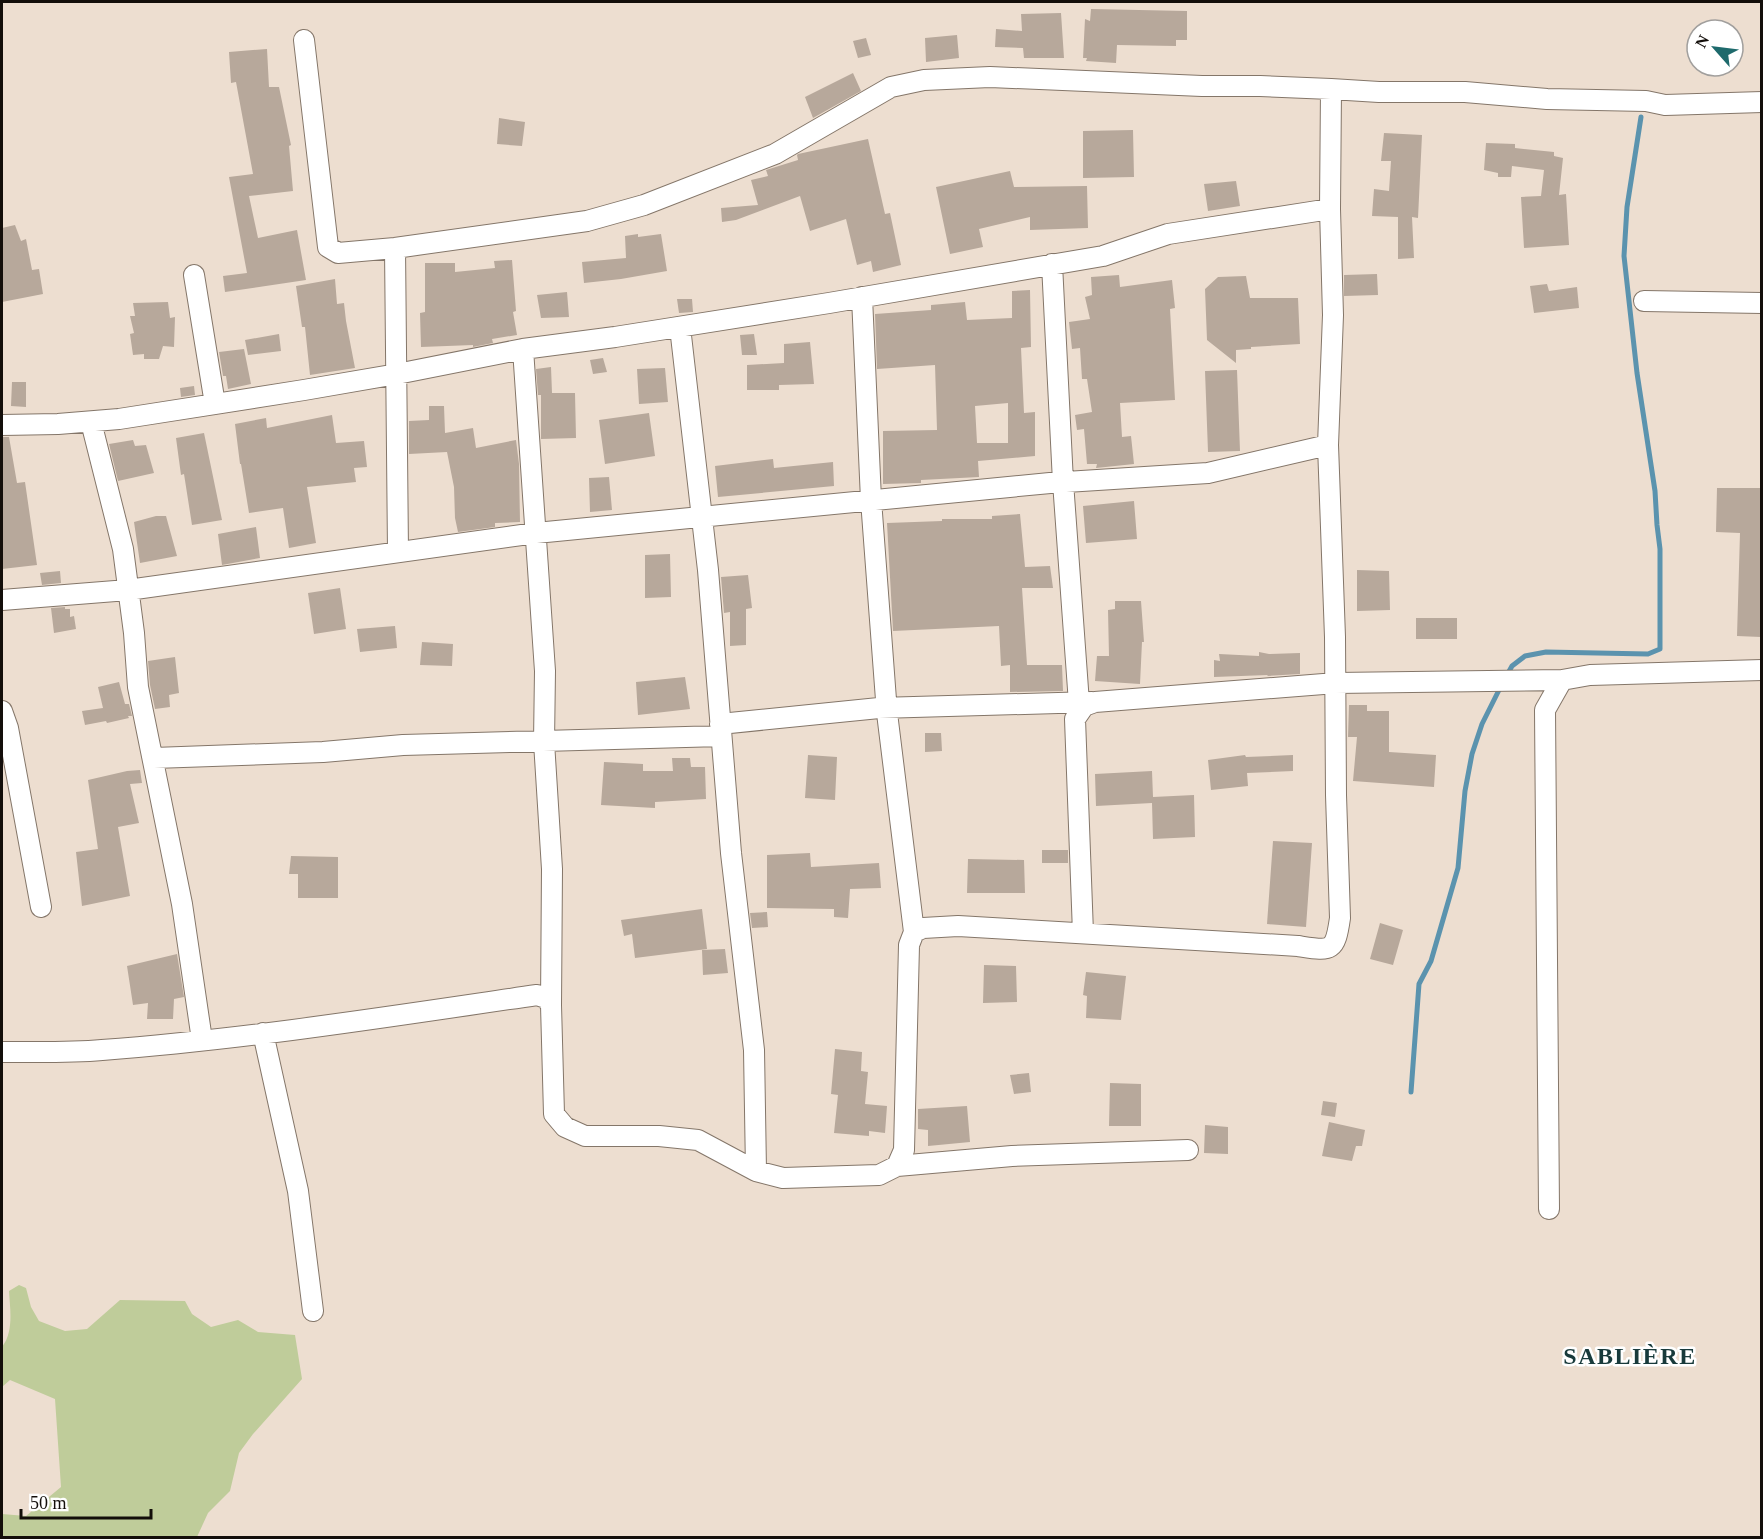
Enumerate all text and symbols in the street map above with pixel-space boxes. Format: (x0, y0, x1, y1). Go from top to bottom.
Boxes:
north arrow (1685, 18, 1745, 78)
text: N (1692, 32, 1713, 50)
district label: SABLIÈRE (1563, 1343, 1697, 1369)
scale bar (21, 1482, 152, 1520)
text: 50 m (30, 1493, 67, 1513)

